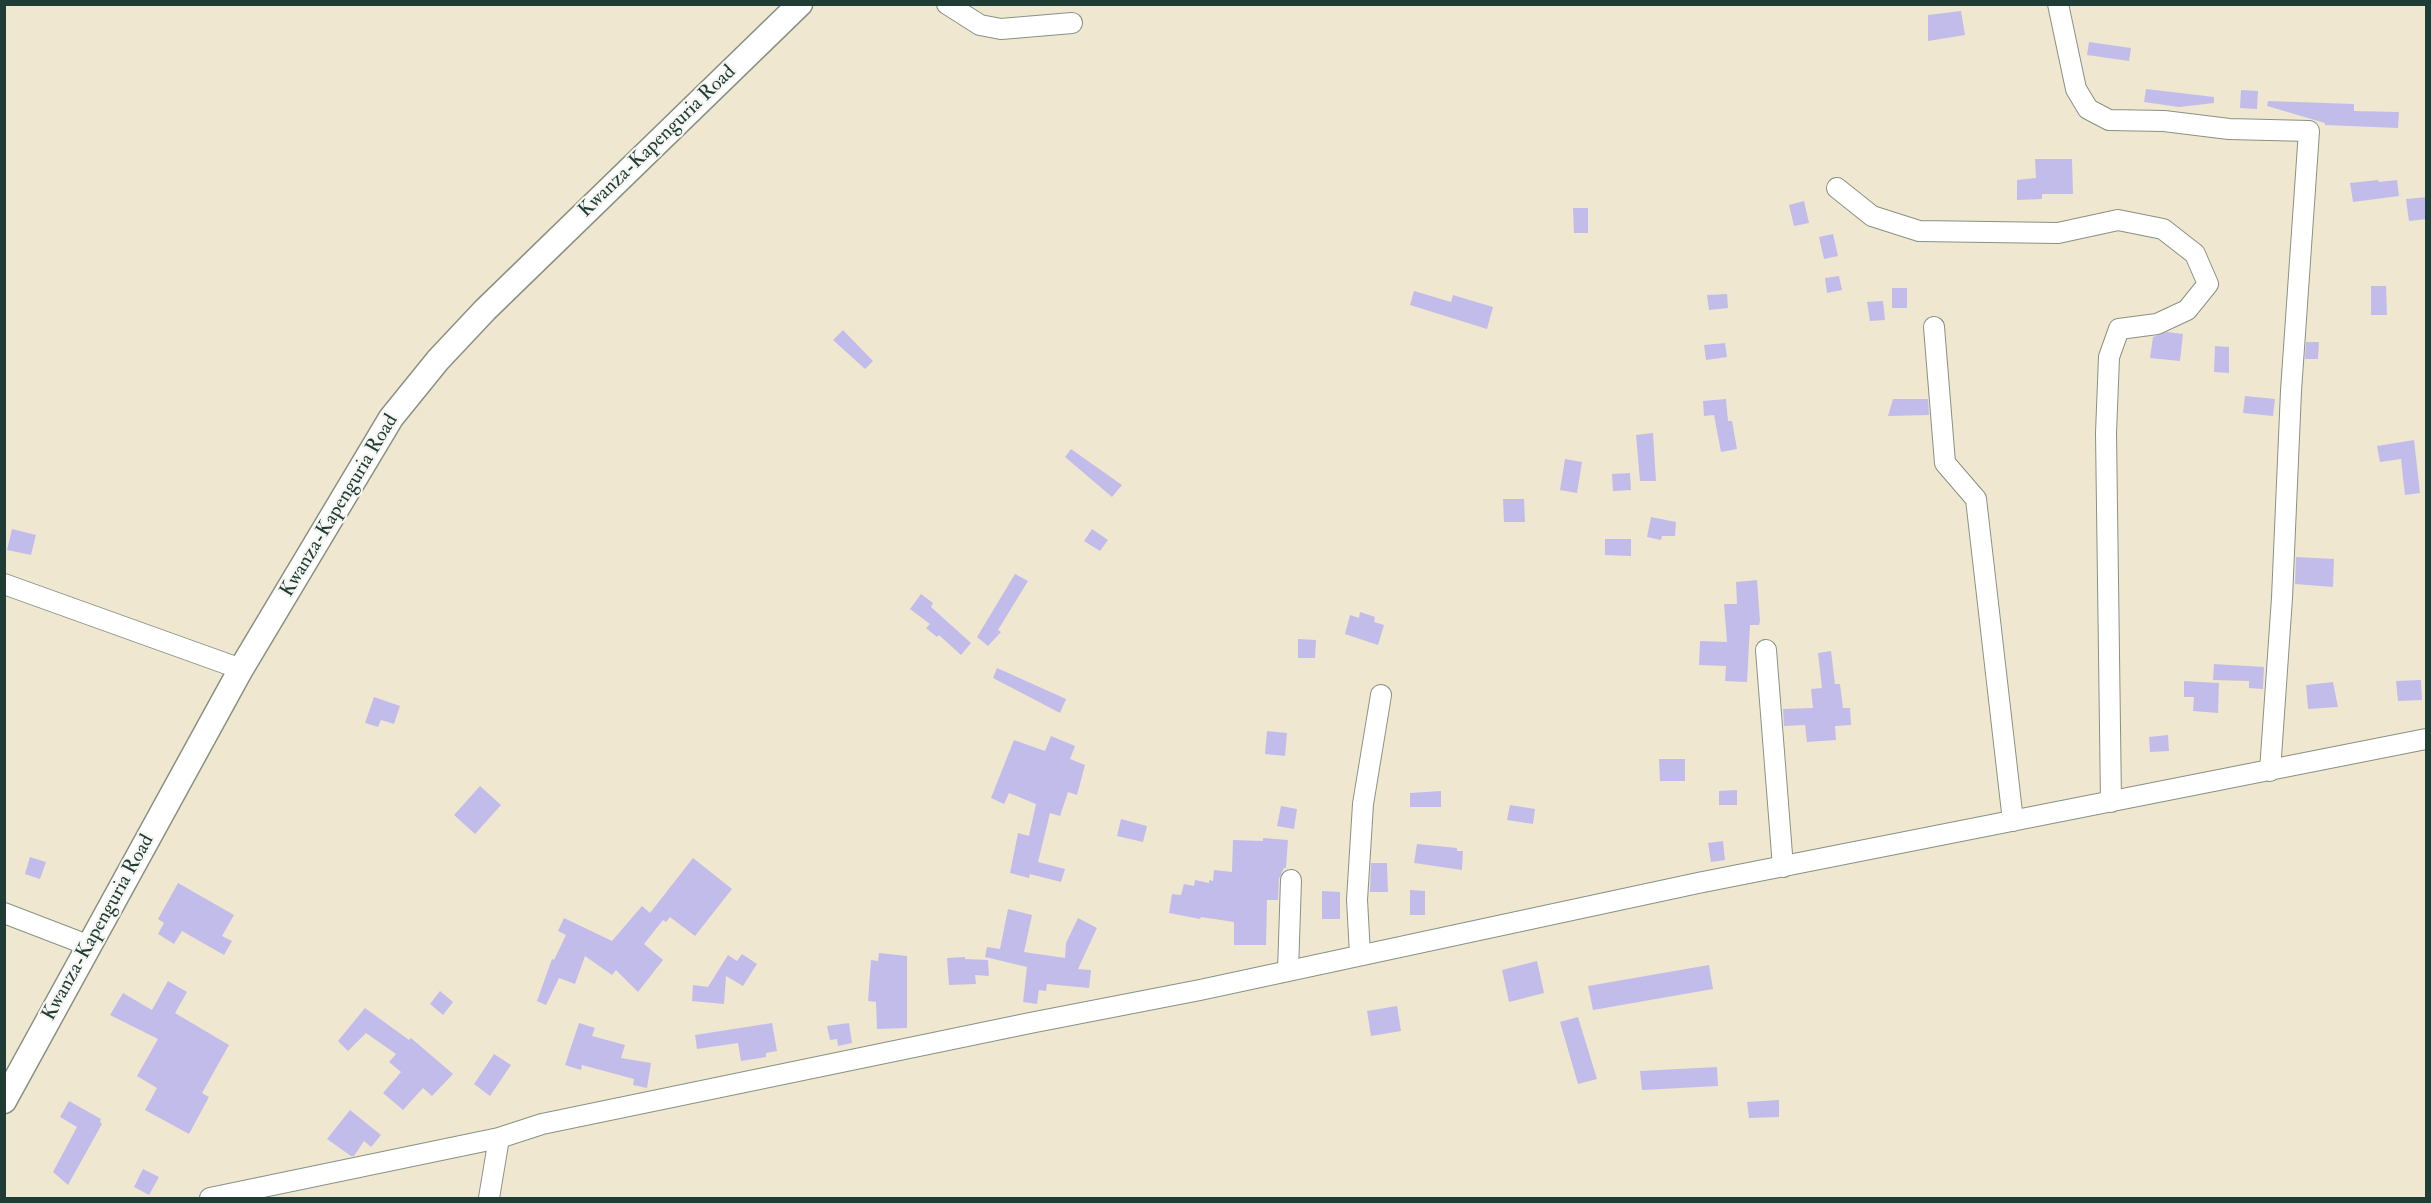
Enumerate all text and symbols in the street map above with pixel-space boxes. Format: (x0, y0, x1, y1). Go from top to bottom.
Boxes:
street label: Kwanza-Kapenguria Road (575, 61, 741, 223)
street label: Kwanza-Kapenguria Road (276, 410, 404, 602)
street label: Kwanza-Kapenguria Road (38, 831, 160, 1025)

